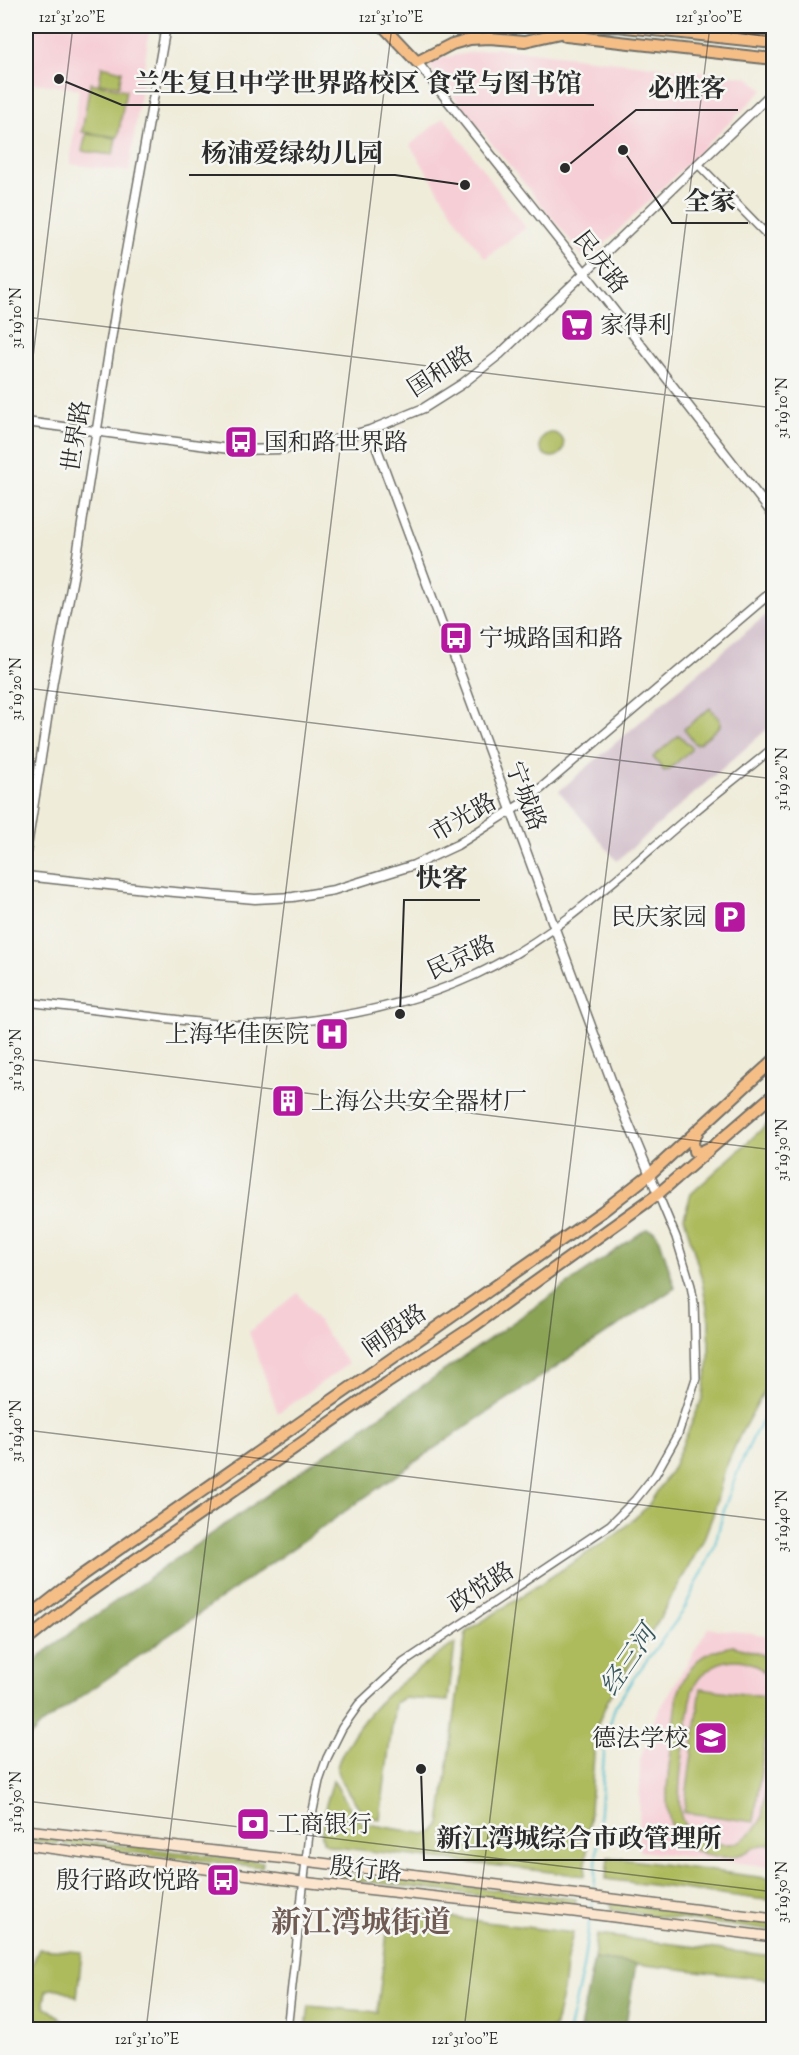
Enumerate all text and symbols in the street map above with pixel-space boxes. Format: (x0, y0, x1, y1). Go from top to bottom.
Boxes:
text: 121°31'20"E (39, 8, 105, 29)
text: 121°31'10"E (359, 8, 423, 29)
text: 121°31'00"E (676, 8, 742, 29)
callout: 兰生复旦中学世界路校区 食堂与图书馆 (122, 61, 594, 105)
callout: 必胜客 (636, 66, 738, 110)
text: 兰生复旦中学世界路校区 食堂与图书馆 (134, 67, 582, 104)
text: 必胜客 (648, 72, 726, 109)
callout: 杨浦爱绿幼儿园 (189, 131, 395, 175)
text: 杨浦爱绿幼儿园 (201, 137, 383, 174)
callout: 全家 (672, 179, 748, 223)
text: 全家 (684, 185, 736, 222)
street label: 民庆路 (564, 224, 635, 302)
text: 31°19'10"N (7, 287, 28, 349)
supermarket icon: 家得利 (559, 307, 595, 343)
place label: 家得利 (600, 310, 672, 344)
street label: 国和路 (402, 339, 481, 407)
text: 31°19'10"N (773, 377, 794, 439)
street label: 世界路 (56, 398, 100, 475)
bus stop icon: 国和路世界路 (223, 424, 259, 460)
place label: 国和路世界路 (264, 427, 408, 461)
bus stop icon: 宁城路国和路 (438, 620, 474, 656)
place label: 宁城路国和路 (479, 623, 623, 657)
text: 31°19'20"N (7, 657, 28, 721)
text: 31°19'20"N (773, 747, 794, 811)
street label: 宁城路 (495, 757, 553, 836)
street label: 市光路 (424, 786, 504, 851)
callout: 快客 (404, 856, 480, 900)
text: 快客 (416, 862, 468, 899)
parking icon: 民庆家园 (712, 899, 748, 935)
place label: 民庆家园 (611, 902, 707, 936)
street label: 民京路 (422, 928, 502, 989)
hospital icon: 上海华佳医院 (314, 1016, 350, 1052)
place label: 上海华佳医院 (165, 1019, 309, 1053)
text: 31°19'30"N (7, 1029, 28, 1091)
building icon: 上海公共安全器材厂 (270, 1083, 306, 1119)
place label: 上海公共安全器材厂 (311, 1086, 527, 1120)
text: 31°19'30"N (773, 1119, 794, 1181)
street label: 闸殷路 (356, 1297, 434, 1366)
text: 31°19'40"N (7, 1400, 28, 1462)
text: 31°19'40"N (773, 1490, 794, 1552)
street label: 政悦路 (443, 1555, 522, 1623)
water label: 经三河 (593, 1615, 669, 1704)
school or university icon: 德法学校 (693, 1720, 729, 1756)
place label: 德法学校 (592, 1723, 688, 1757)
text: 31°19'50"N (7, 1771, 28, 1833)
bank icon: 工商银行 (235, 1806, 271, 1842)
place label: 工商银行 (276, 1809, 372, 1843)
callout: 新江湾城综合市政管理所 (424, 1816, 734, 1860)
text: 新江湾城综合市政管理所 (436, 1822, 722, 1859)
street label: 殷行路 (328, 1850, 403, 1892)
text: 31°19'50"N (773, 1861, 794, 1923)
bus stop icon: 殷行路政悦路 (205, 1862, 241, 1898)
place label: 殷行路政悦路 (56, 1865, 200, 1899)
district label: 新江湾城街道 (271, 1903, 451, 1946)
text: 121°31'10"E (115, 2030, 179, 2051)
text: 121°31'00"E (432, 2030, 498, 2051)

